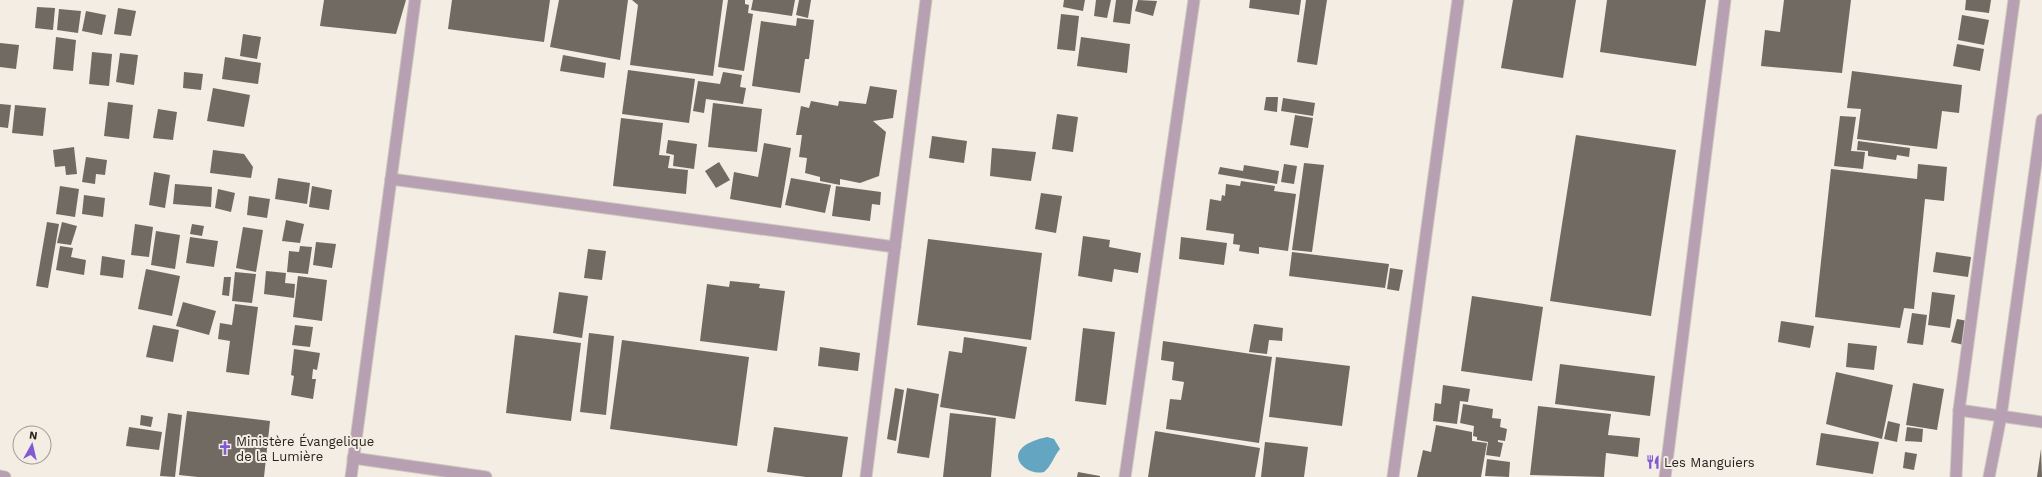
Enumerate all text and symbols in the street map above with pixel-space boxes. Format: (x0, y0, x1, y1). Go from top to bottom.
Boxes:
north arrow (12, 425, 52, 465)
text: N (28, 429, 38, 443)
place label: Ministère Évangelique de la Lumière (236, 433, 374, 464)
church icon: Ministère Évangelique de la Lumière (217, 440, 233, 456)
restaurant icon: Les Manguiers (1645, 454, 1661, 470)
place label: Les Manguiers (1664, 455, 1755, 470)

